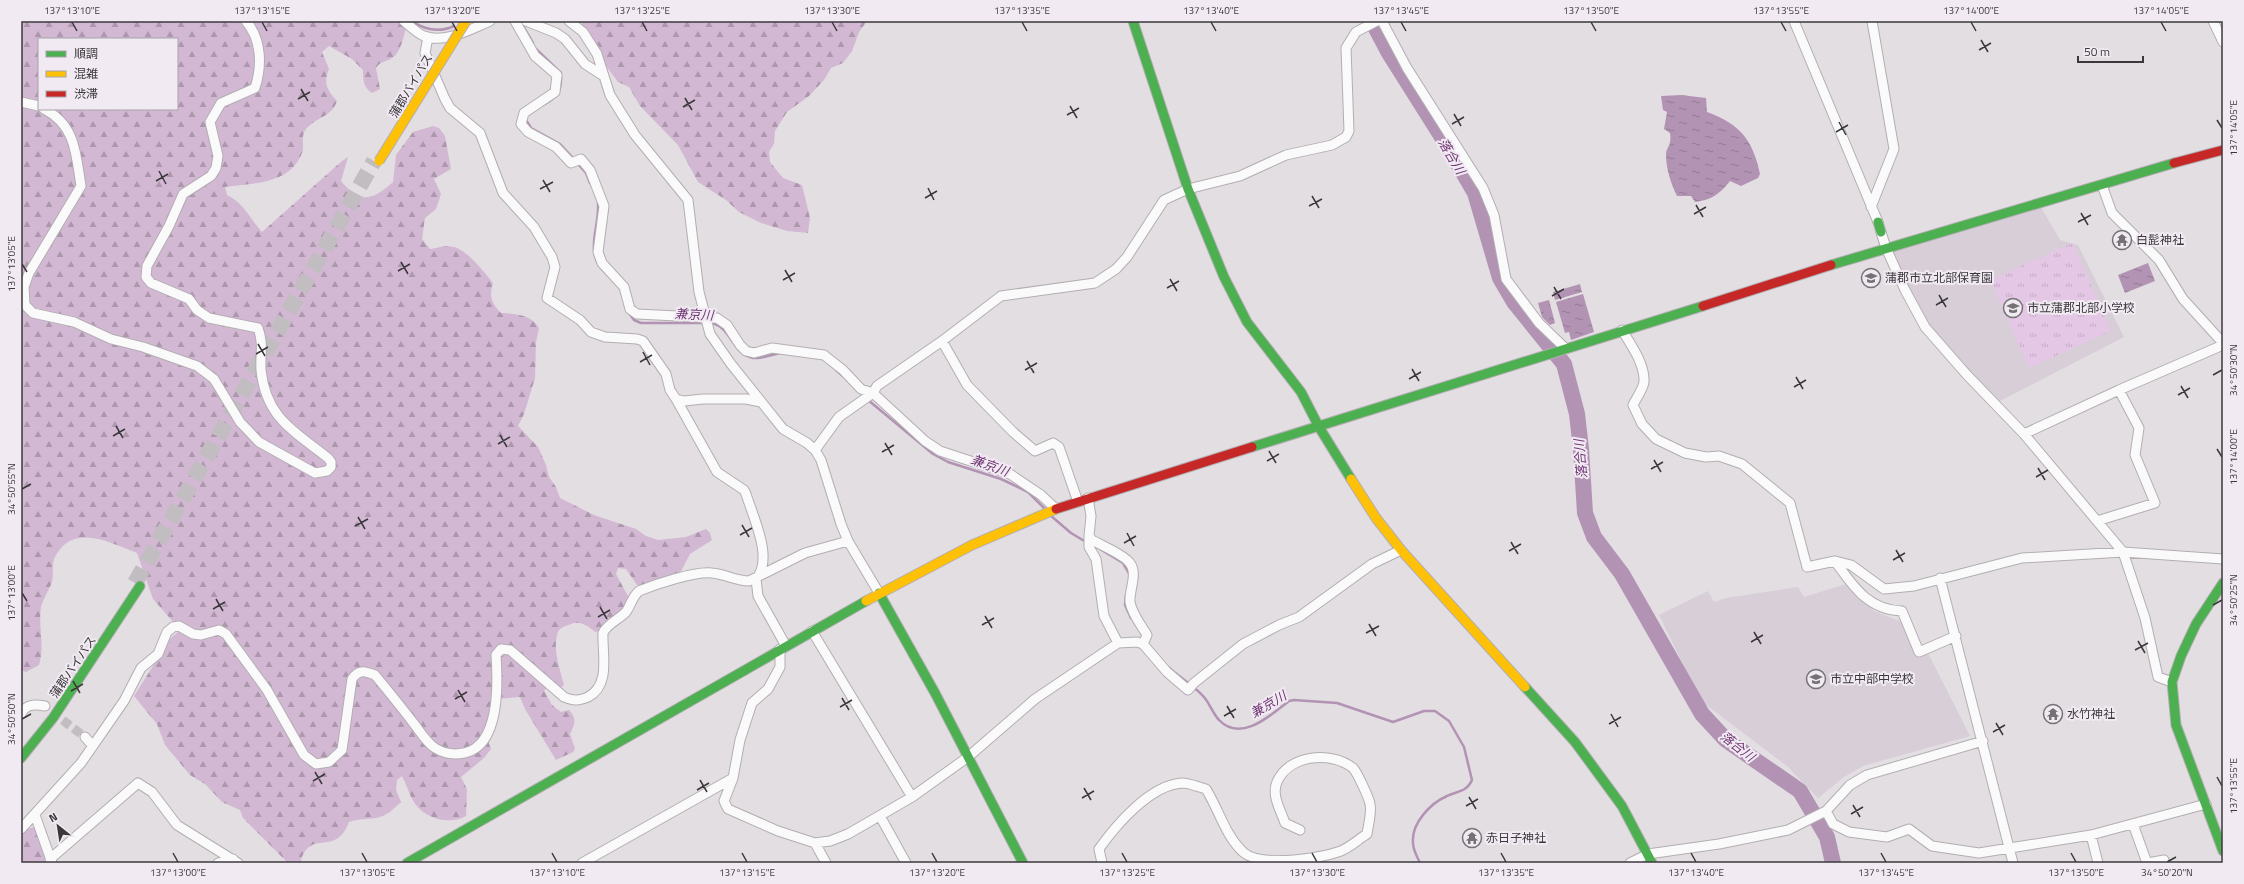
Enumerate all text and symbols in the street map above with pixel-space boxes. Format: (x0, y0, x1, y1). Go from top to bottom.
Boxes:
text: 137°13'10"E (44, 3, 101, 18)
text: 137°13'15"E (234, 3, 291, 18)
text: 137°13'20"E (424, 3, 481, 18)
text: 137°13'25"E (614, 3, 671, 18)
text: 137°13'30"E (804, 3, 861, 18)
text: 137°13'35"E (994, 3, 1051, 18)
text: 137°13'40"E (1183, 3, 1240, 18)
text: 137°13'45"E (1373, 3, 1430, 18)
text: 137°13'50"E (1563, 3, 1620, 18)
text: 137°13'55"E (1753, 3, 1810, 18)
text: 137°14'00"E (1943, 3, 2000, 18)
text: 137°14'05"E (2133, 3, 2190, 18)
legend (38, 38, 178, 110)
scale bar (2078, 38, 2143, 64)
text: 50 m (2084, 42, 2110, 61)
text: 順調 (74, 44, 98, 63)
street label: 蒲郡バイパス (384, 50, 437, 121)
text: 混雑 (74, 64, 98, 83)
text: 渋滞 (74, 84, 98, 103)
text: 137°14'05"E (2226, 99, 2241, 156)
water label: 落合川 (1433, 134, 1472, 180)
temple icon: 白髭神社 (2111, 229, 2133, 251)
place label: 白髭神社 (2136, 230, 2184, 249)
text: 137°13'05"E (4, 235, 19, 292)
school or university icon: 蒲郡市立北部保育園 (1860, 267, 1882, 289)
place label: 蒲郡市立北部保育園 (1885, 268, 1993, 287)
school or university icon: 市立蒲郡北部小学校 (2002, 297, 2024, 319)
place label: 市立蒲郡北部小学校 (2027, 298, 2135, 317)
water label: 兼京川 (674, 303, 716, 325)
text: 34°50'30"N (2226, 344, 2241, 396)
text: 137°14'00"E (2226, 428, 2241, 485)
water label: 落合川 (1568, 437, 1592, 479)
water label: 兼京川 (968, 449, 1014, 482)
text: 34°50'55"N (4, 463, 19, 515)
text: 137°13'00"E (4, 564, 19, 621)
text: 34°50'25"N (2226, 574, 2241, 626)
street label: 蒲郡バイパス (45, 632, 101, 702)
school or university icon: 市立中部中学校 (1805, 668, 1827, 690)
place label: 市立中部中学校 (1830, 669, 1914, 688)
water label: 兼京川 (1246, 684, 1292, 723)
text: 34°50'50"N (4, 693, 19, 745)
temple icon: 水竹神社 (2042, 703, 2064, 725)
place label: 水竹神社 (2067, 704, 2115, 723)
water label: 落合川 (1716, 726, 1761, 767)
text: 137°13'55"E (2226, 757, 2241, 814)
north arrow (38, 806, 78, 846)
text: N (46, 809, 60, 826)
temple icon: 赤日子神社 (1461, 827, 1483, 849)
place label: 赤日子神社 (1486, 828, 1546, 847)
text: 137°13'00"E (150, 865, 207, 880)
text: 137°13'05"E (339, 865, 396, 880)
text: 137°13'10"E (529, 865, 586, 880)
text: 137°13'15"E (719, 865, 776, 880)
text: 137°13'20"E (909, 865, 966, 880)
text: 137°13'25"E (1099, 865, 1156, 880)
text: 137°13'30"E (1289, 865, 1346, 880)
text: 137°13'35"E (1478, 865, 1535, 880)
text: 137°13'40"E (1668, 865, 1725, 880)
text: 137°13'45"E (1858, 865, 1915, 880)
text: 137°13'50"E (2048, 865, 2105, 880)
text: 34°50'20"N (2141, 865, 2193, 880)

